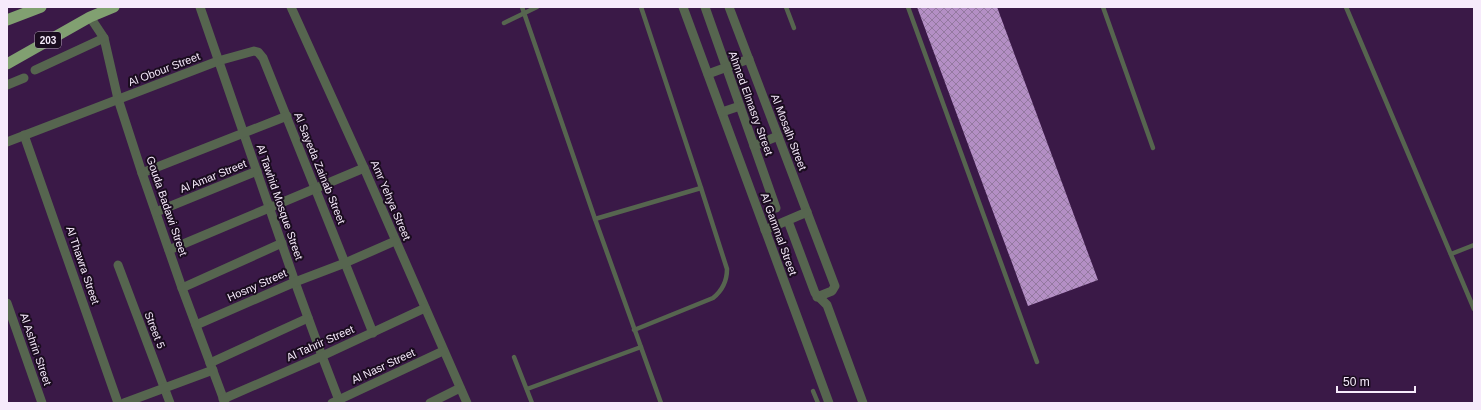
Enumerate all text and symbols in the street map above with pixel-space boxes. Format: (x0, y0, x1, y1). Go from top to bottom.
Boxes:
road number: 203 (35, 32, 61, 48)
street label: Ahmed Elmasry Street (727, 49, 775, 157)
street label: Al Obour Street (126, 50, 202, 88)
street label: Al Mosalh Street (769, 92, 809, 172)
street label: Al Sayeda Zainab Street (292, 110, 348, 226)
street label: Al Tawhid Mosque Street (255, 143, 305, 261)
street label: Gouda Badawi Street (144, 155, 190, 257)
street label: Al Amar Street (178, 157, 248, 195)
street label: Amr Yehya Street (369, 158, 413, 242)
street label: Al Gammal Street (759, 191, 799, 277)
street label: Al Thawra Street (64, 224, 102, 306)
street label: Hosny Street (226, 267, 288, 303)
street label: Street 5 (142, 310, 168, 350)
street label: Al Ashrin Street (18, 311, 54, 387)
street label: Al Tahrir Street (284, 323, 356, 363)
street label: Al Nasr Street (349, 346, 417, 386)
scale bar (1337, 368, 1415, 394)
text: 50 m (1343, 375, 1370, 389)

